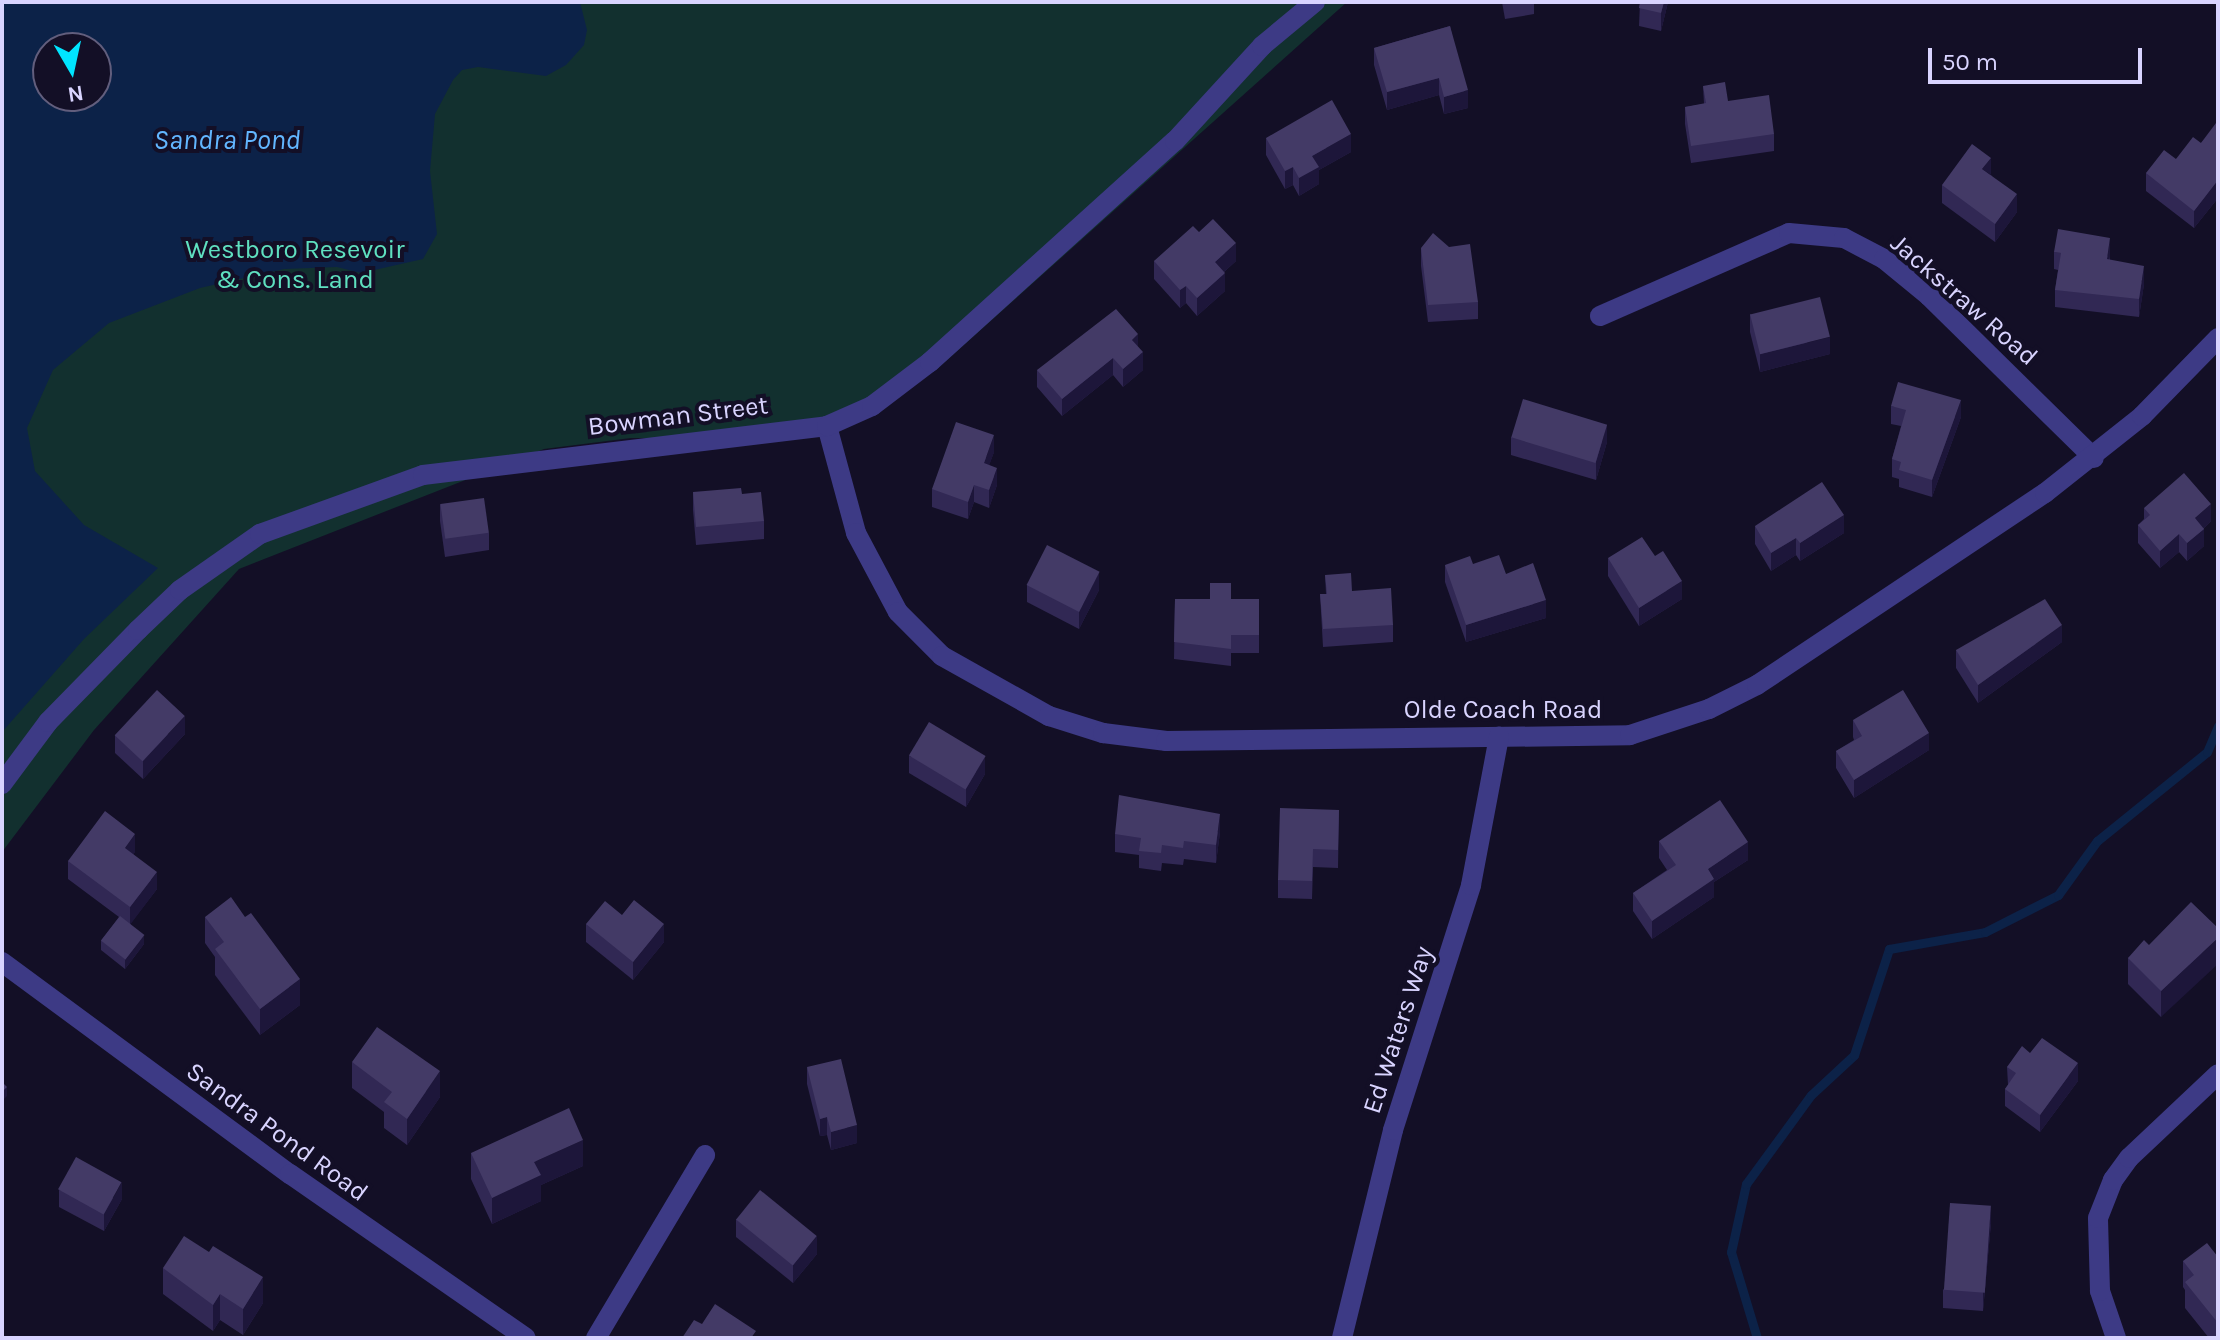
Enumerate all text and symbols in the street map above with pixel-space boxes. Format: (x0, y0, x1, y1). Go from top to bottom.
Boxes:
north arrow (32, 32, 112, 112)
scale bar (1932, 32, 2146, 82)
text: 50 m (1942, 48, 1998, 76)
text: N (66, 80, 85, 108)
water label: Sandra Pond (153, 123, 301, 157)
street label: Jackstraw Road (1884, 228, 2044, 372)
park label: Westboro Resevoir & Cons. Land (185, 234, 405, 296)
street label: Bowman Street (586, 389, 770, 443)
street label: Olde Coach Road (1404, 694, 1602, 726)
street label: Ed Waters Way (1356, 942, 1440, 1118)
street label: Sandra Pond Road (180, 1056, 374, 1208)

